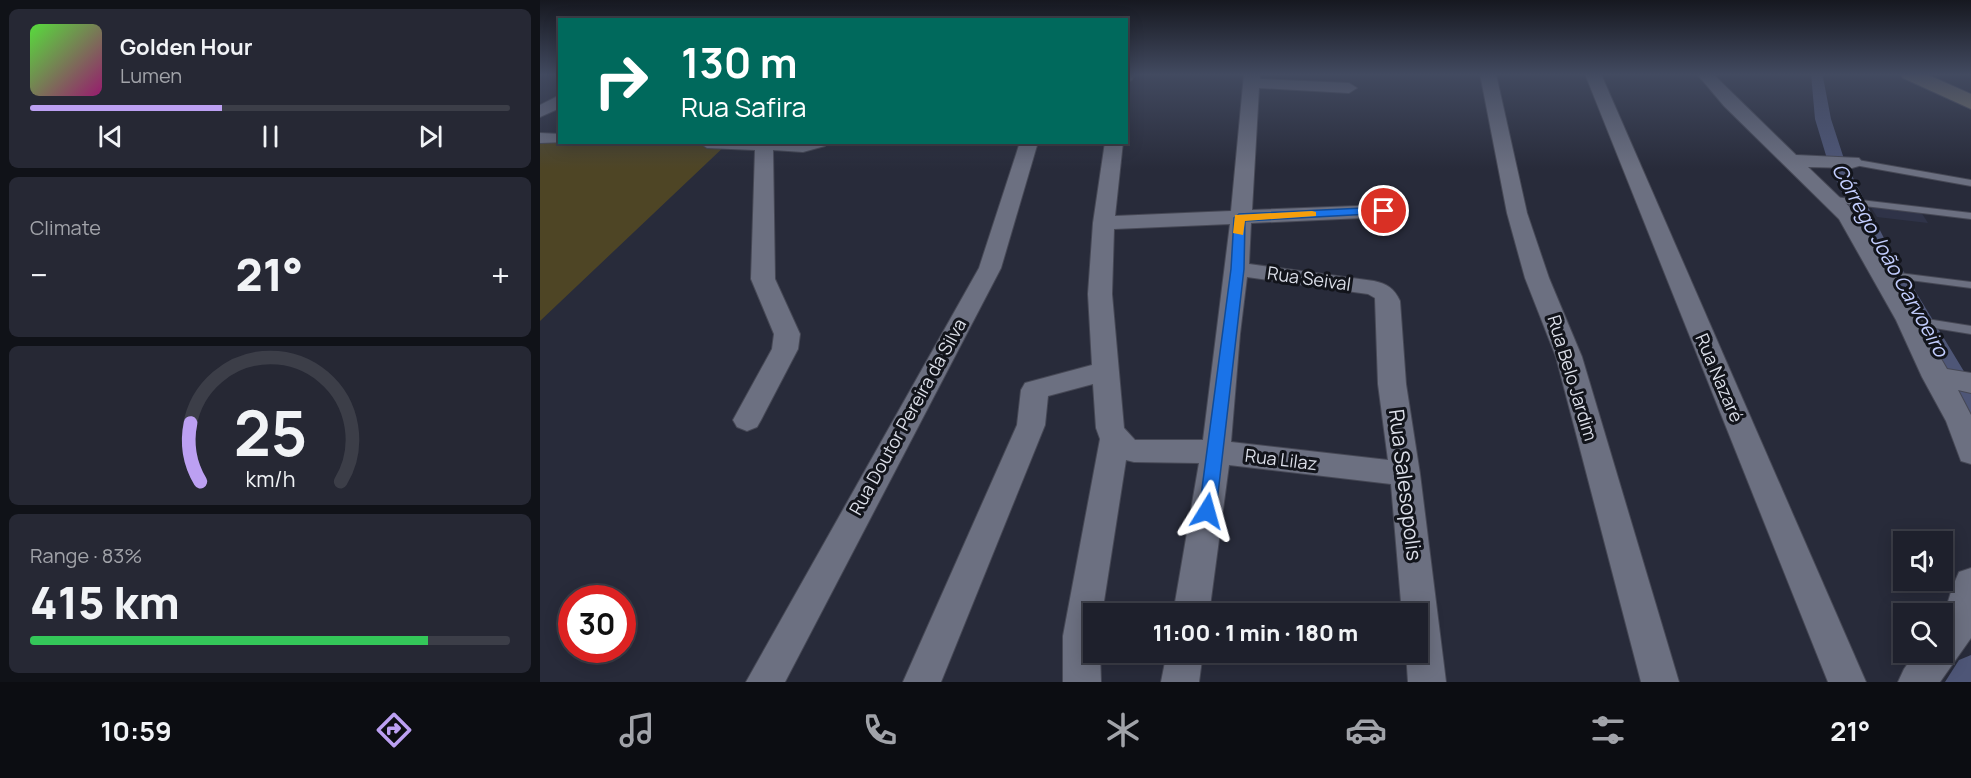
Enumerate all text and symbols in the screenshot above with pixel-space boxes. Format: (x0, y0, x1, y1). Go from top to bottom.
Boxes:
text: Golden Hour (120, 32, 253, 62)
text: 130 m (681, 33, 798, 91)
icon: right (582, 42, 660, 120)
text: Lumen (120, 62, 182, 89)
text: Rua Safira (681, 88, 807, 125)
icon: previous (94, 120, 127, 153)
icon: pause (254, 120, 287, 153)
icon: next (414, 120, 447, 153)
water label: Córrego João Carvoeiro (1826, 158, 1955, 362)
pin (1358, 185, 1409, 236)
icon: arrive (1367, 194, 1400, 227)
text: Climate (30, 214, 101, 241)
text: 21° (235, 243, 303, 305)
text: − (30, 252, 48, 297)
text: + (491, 252, 510, 297)
street label: Rua Seival (1266, 260, 1353, 296)
street label: Rua Belo Jardim (1542, 312, 1604, 444)
street label: Rua Doutor Pereira da Silva (843, 314, 971, 519)
street label: Rua Nazaré (1691, 330, 1749, 426)
text: 25 (233, 389, 307, 475)
street label: Rua Salesopolis (1383, 407, 1429, 562)
street label: Rua Lilaz (1244, 443, 1319, 475)
text: km/h (245, 465, 295, 494)
position arrow (1175, 479, 1239, 543)
map controls (1893, 531, 1953, 663)
button: sound (1893, 531, 1953, 591)
text: Range · 83% (30, 542, 142, 569)
text: 415 km (30, 571, 180, 633)
speed limit sign: 30 (558, 585, 636, 663)
button: search (1893, 603, 1953, 663)
text: 11:00 · 1 min · 180 m (1153, 618, 1358, 648)
icon: directions (373, 709, 415, 751)
icon: music (616, 709, 658, 751)
icon: phone (859, 709, 901, 751)
icon: climate (1102, 709, 1144, 751)
icon: car (1345, 709, 1387, 751)
icon: filters (1587, 709, 1629, 751)
text: 10:59 (100, 712, 172, 749)
text: 21° (1830, 712, 1870, 749)

